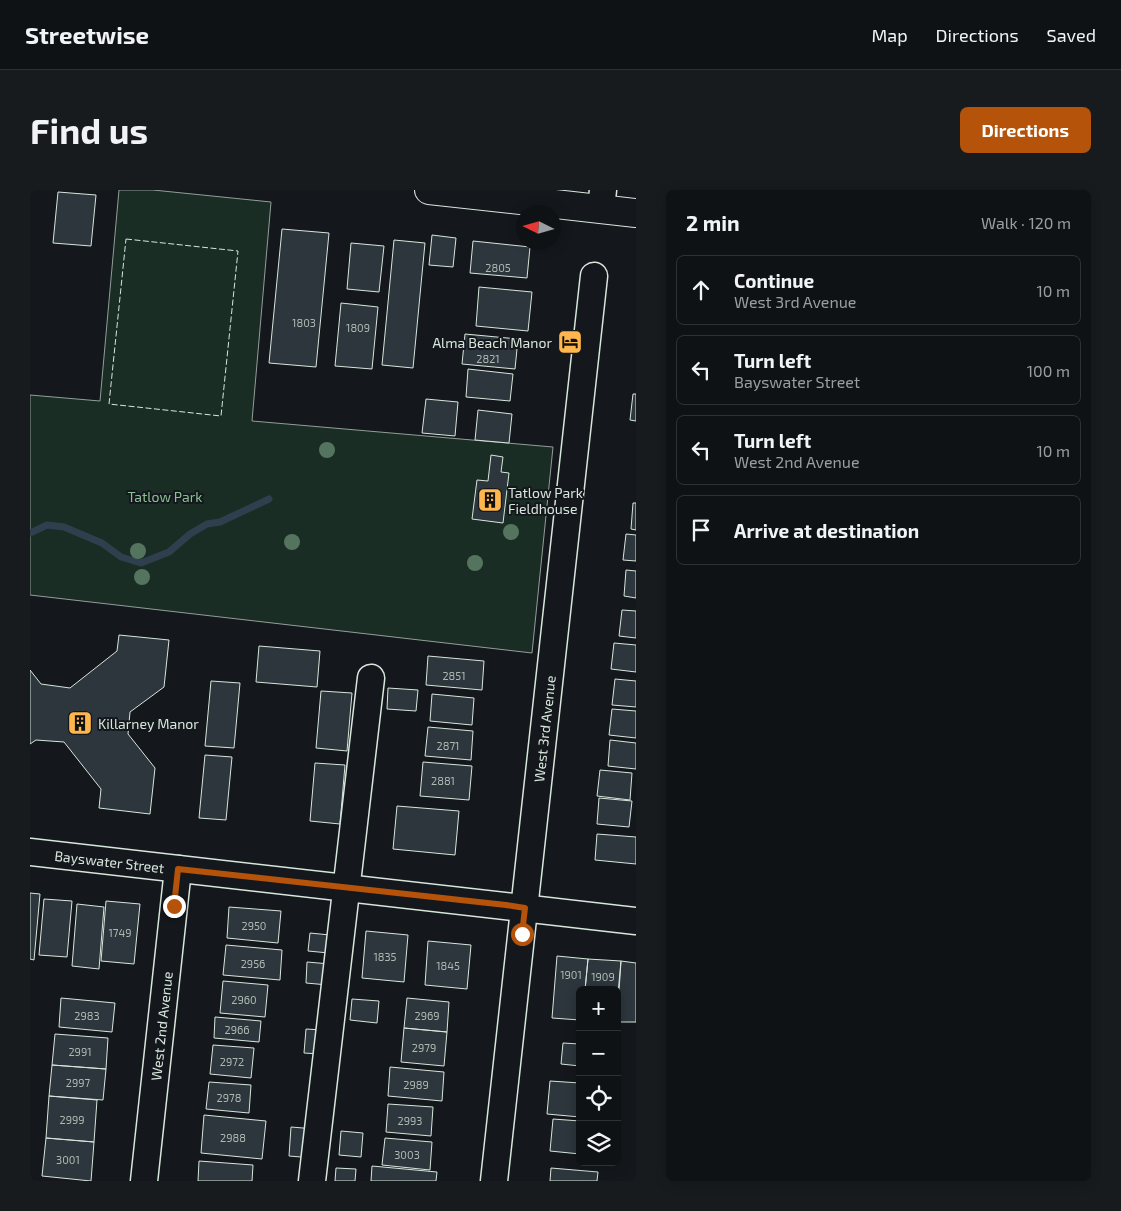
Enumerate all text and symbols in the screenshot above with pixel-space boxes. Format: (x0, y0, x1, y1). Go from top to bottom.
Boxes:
text: Streetwise (25, 20, 149, 49)
text: Map (871, 24, 908, 46)
text: Directions (936, 24, 1019, 46)
text: Saved (1047, 24, 1096, 46)
button: Directions (960, 107, 1091, 153)
text: Find us (30, 109, 148, 151)
north arrow (516, 205, 561, 250)
text: 2 min (686, 210, 740, 235)
text: Walk · 120 m (981, 213, 1071, 232)
house number: 2805 (485, 261, 511, 274)
text: Continue (734, 269, 814, 292)
icon: ahead (687, 276, 715, 304)
text: 10 m (1036, 281, 1070, 300)
text: West 3rd Avenue (734, 292, 856, 311)
house number: 1803 (292, 316, 316, 329)
house number: 1809 (346, 321, 370, 334)
hotel icon: Alma Beach Manor (557, 329, 583, 355)
place label: Alma Beach Manor (432, 334, 552, 351)
text: Turn left (734, 349, 811, 372)
house number: 2821 (476, 352, 500, 365)
icon: left (687, 356, 715, 384)
text: 100 m (1027, 361, 1070, 380)
text: Bayswater Street (734, 372, 860, 391)
text: Turn left (734, 429, 811, 452)
icon: left (687, 436, 715, 464)
text: 10 m (1036, 441, 1070, 460)
text: West 2nd Avenue (734, 452, 860, 471)
place label: Tatlow Park Fieldhouse (508, 484, 583, 517)
building icon: Tatlow Park Fieldhouse (477, 487, 503, 513)
park label: Tatlow Park (128, 488, 202, 505)
icon: arrive (687, 516, 715, 544)
text: Arrive at destination (734, 519, 919, 542)
house number: 2851 (442, 669, 466, 682)
street label: West 3rd Avenue (530, 675, 558, 783)
building icon: Killarney Manor (67, 710, 93, 736)
place label: Killarney Manor (98, 715, 199, 732)
house number: 2871 (437, 739, 459, 752)
house number: 2881 (431, 774, 455, 787)
street label: Bayswater Street (54, 846, 165, 876)
route end (163, 895, 186, 918)
house number: 2950 (241, 919, 267, 932)
route start (511, 923, 534, 946)
house number: 1749 (108, 926, 132, 939)
house number: 1835 (373, 950, 397, 963)
house number: 2956 (241, 957, 265, 970)
house number: 1845 (436, 959, 460, 972)
house number: 1901 (560, 968, 582, 981)
street label: West 2nd Avenue (146, 970, 175, 1081)
house number: 1909 (591, 970, 615, 983)
map controls (576, 986, 621, 1166)
button: + (576, 986, 621, 1031)
house number: 2960 (231, 993, 257, 1006)
house number: 2983 (74, 1009, 100, 1022)
house number: 2969 (414, 1009, 440, 1022)
house number: 2966 (224, 1023, 250, 1036)
button: − (576, 1031, 621, 1076)
house number: 2979 (412, 1041, 436, 1054)
house number: 2991 (68, 1045, 92, 1058)
house number: 2972 (220, 1055, 244, 1068)
house number: 2997 (66, 1076, 91, 1089)
button: locate (576, 1076, 621, 1121)
house number: 2989 (403, 1078, 429, 1091)
house number: 2978 (217, 1091, 241, 1104)
house number: 2999 (59, 1113, 85, 1126)
house number: 2993 (398, 1114, 422, 1127)
button: layers (576, 1121, 621, 1166)
house number: 2988 (220, 1131, 246, 1144)
house number: 3003 (394, 1148, 420, 1161)
house number: 3001 (56, 1153, 80, 1166)

